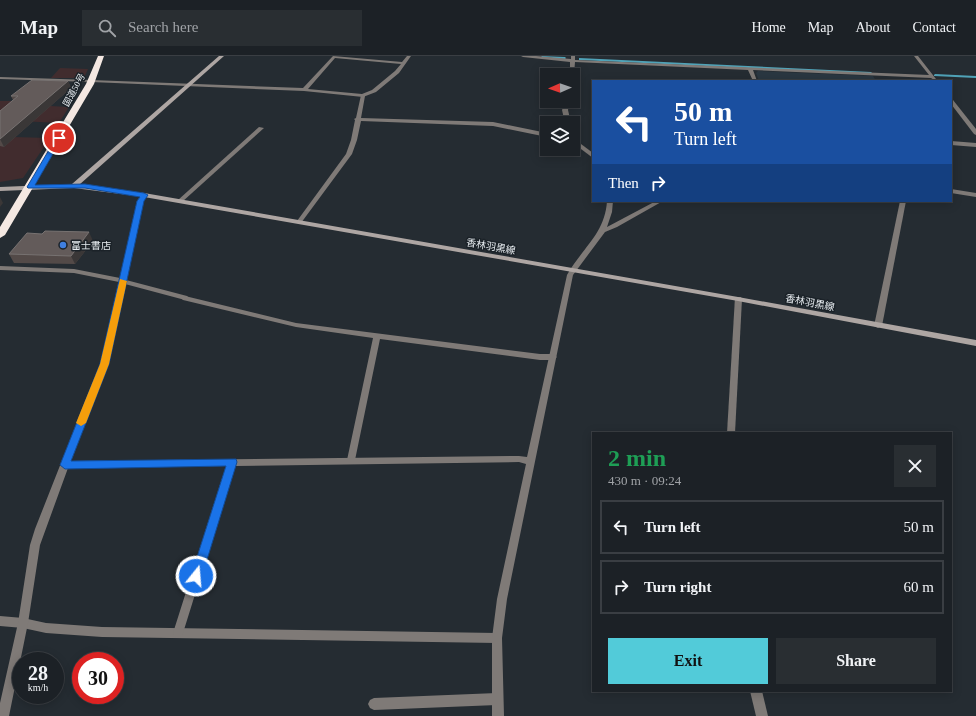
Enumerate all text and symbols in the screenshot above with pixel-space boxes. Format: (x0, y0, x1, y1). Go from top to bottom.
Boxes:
search box (82, 10, 362, 46)
text: Map (20, 17, 58, 38)
icon: search (96, 17, 118, 39)
text: Search here (128, 19, 198, 35)
text: Home (752, 20, 786, 35)
text: Map (808, 20, 833, 35)
text: About (855, 20, 890, 35)
text: Contact (912, 20, 956, 35)
north arrow (540, 68, 580, 108)
map controls (540, 68, 580, 156)
street label: 国道50号 (61, 72, 87, 108)
icon: left (608, 96, 660, 148)
text: 50 m (674, 96, 732, 127)
button: layers (540, 116, 580, 156)
pin (42, 121, 76, 155)
icon: arrive (48, 127, 70, 149)
text: Turn left (674, 129, 737, 149)
icon: right (647, 172, 669, 194)
text: Then (608, 175, 639, 191)
street label: 香林羽黒線 (465, 237, 516, 256)
marker: 富士書店 (58, 240, 68, 250)
place label: 富士書店 (71, 240, 111, 251)
street label: 香林羽黒線 (784, 292, 835, 313)
text: 2 min (608, 445, 666, 471)
button: close (894, 445, 936, 487)
text: 430 m · 09:24 (608, 473, 681, 488)
icon: left (610, 516, 632, 538)
text: Turn left (644, 519, 701, 535)
text: 50 m (904, 519, 934, 535)
position arrow (175, 555, 217, 597)
icon: right (610, 576, 632, 598)
text: Turn right (644, 579, 711, 595)
text: 60 m (904, 579, 934, 595)
button: Exit (608, 638, 768, 684)
button: Share (776, 638, 936, 684)
speed limit sign: 30 (72, 652, 124, 704)
text: 28 (28, 662, 48, 684)
text: km/h (28, 682, 48, 693)

